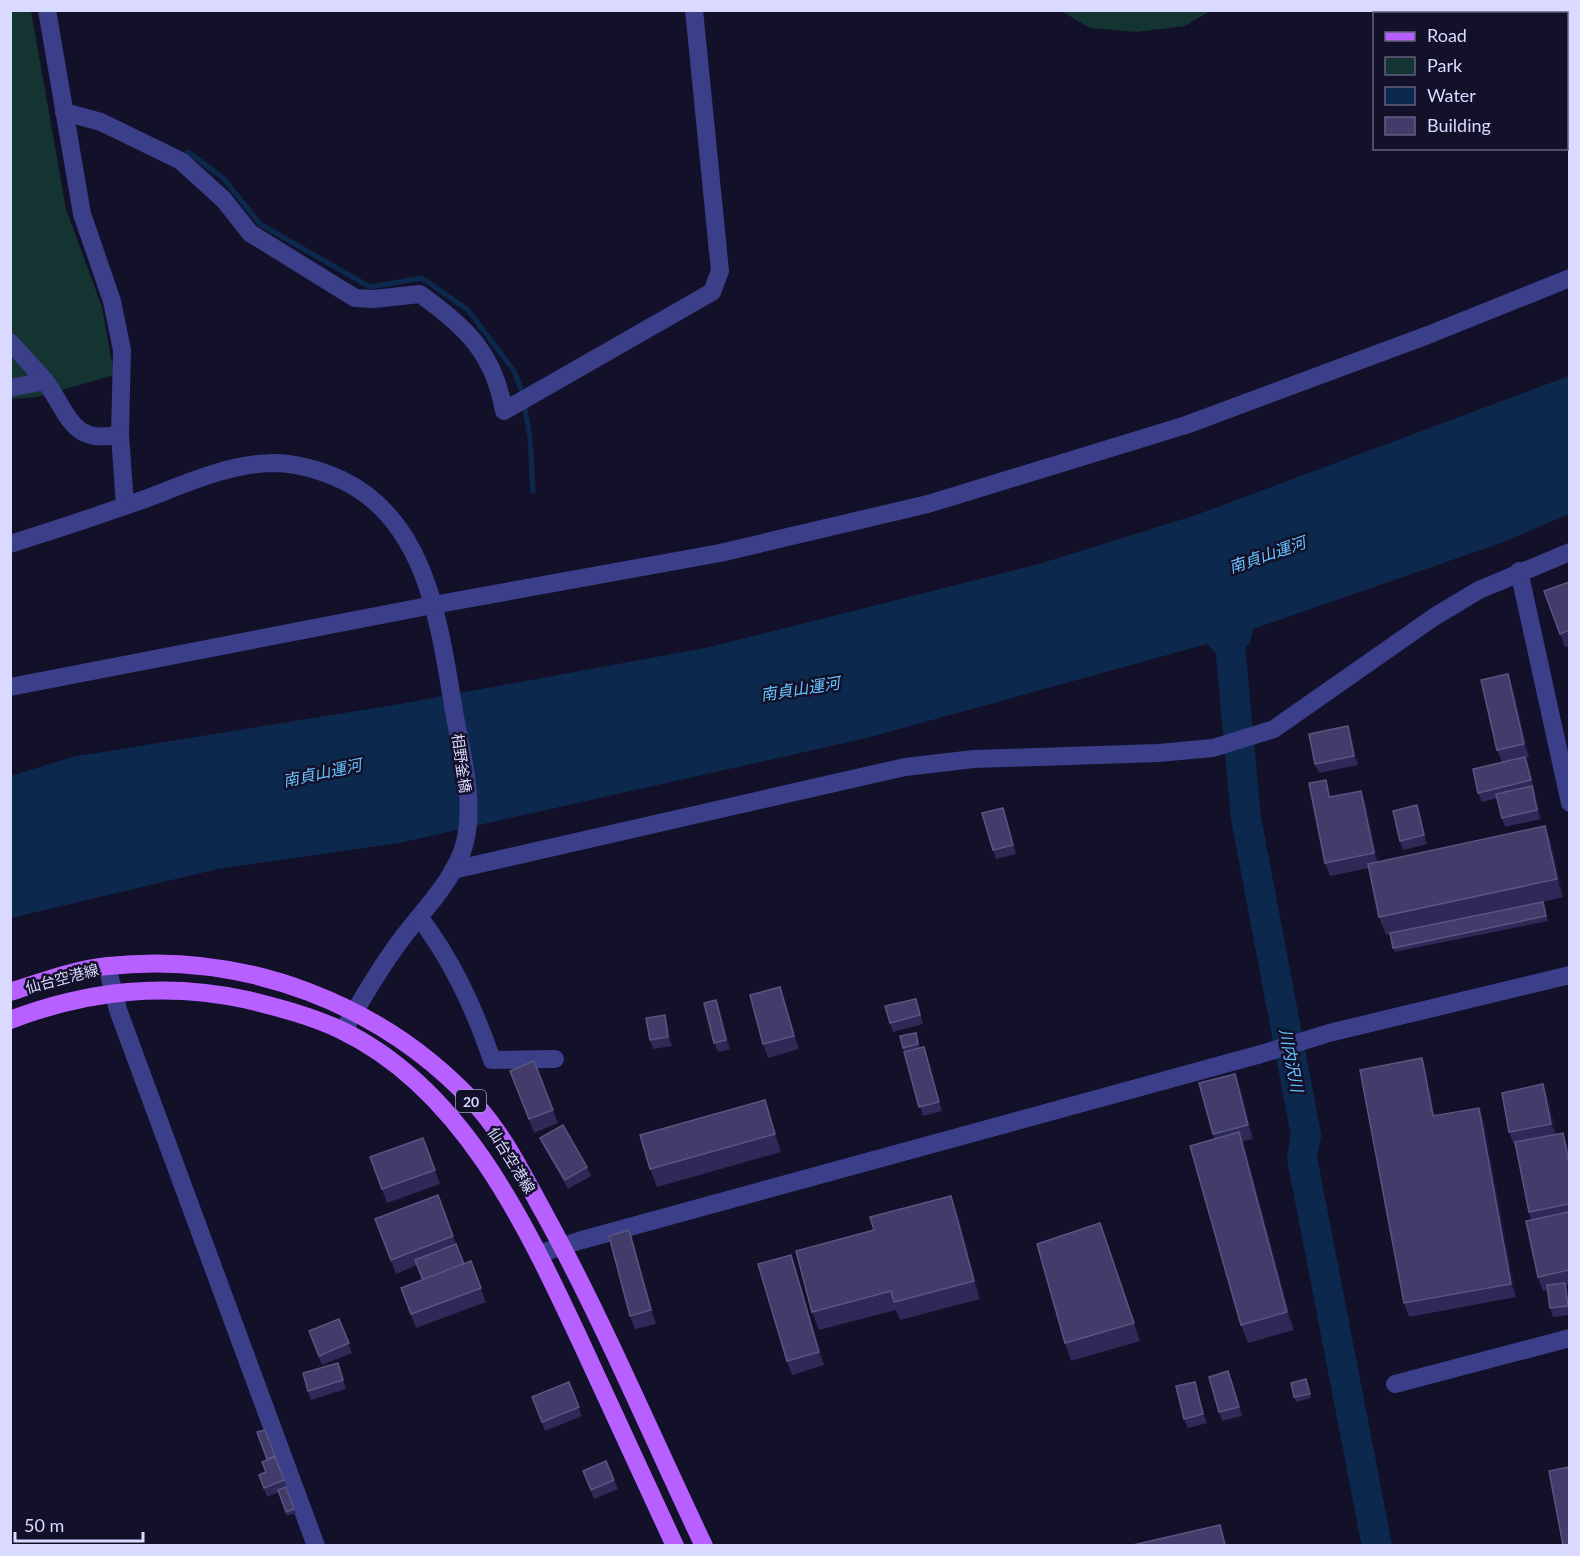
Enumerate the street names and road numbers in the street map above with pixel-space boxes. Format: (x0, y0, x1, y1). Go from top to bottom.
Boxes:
street label: 相野釜橋 (449, 732, 475, 794)
street label: 仙台空港線 (23, 960, 101, 996)
road number: 20 (456, 1090, 486, 1112)
street label: 仙台空港線 (484, 1123, 540, 1197)

